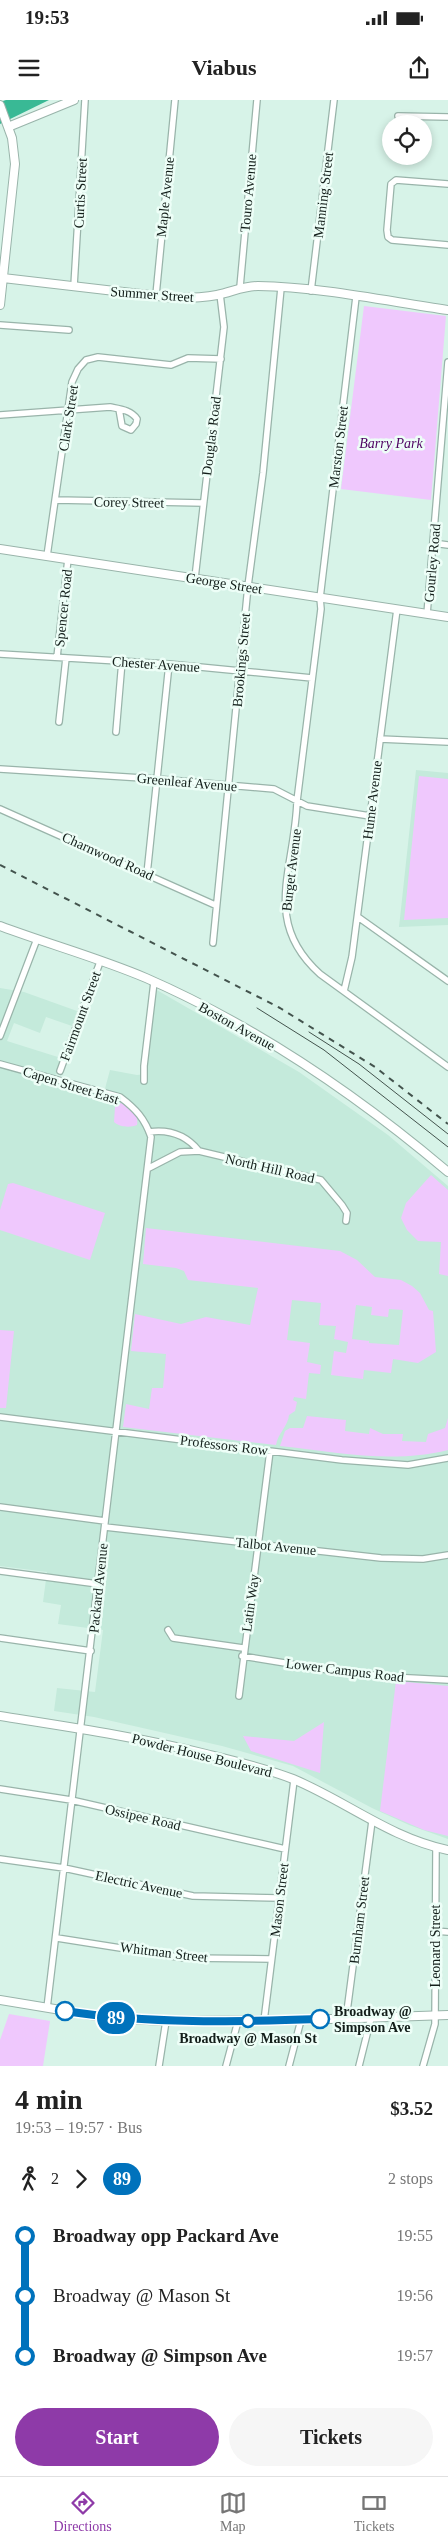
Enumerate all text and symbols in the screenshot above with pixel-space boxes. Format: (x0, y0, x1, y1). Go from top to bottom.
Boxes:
text: 19:53 (25, 7, 69, 28)
icon: menu (15, 54, 43, 82)
icon: share (405, 54, 433, 82)
text: Viabus (191, 55, 257, 80)
map controls (382, 115, 432, 165)
button: locate (382, 115, 432, 165)
street label: Manning Street (311, 151, 336, 239)
street label: Touro Avenue (238, 153, 259, 233)
street label: Maple Avenue (154, 156, 177, 238)
street label: Curtis Street (71, 157, 90, 229)
street label: Summer Street (110, 284, 194, 305)
street label: Clark Street (56, 384, 81, 452)
street label: Douglas Road (199, 396, 224, 477)
street label: Marston Street (326, 405, 351, 489)
park label: Barry Park (359, 436, 423, 451)
street label: Corey Street (94, 494, 164, 511)
street label: Gourley Road (422, 523, 443, 603)
street label: Spencer Road (52, 568, 75, 648)
street label: George Street (185, 570, 263, 597)
street label: Brookings Street (230, 612, 253, 708)
street label: Chester Avenue (112, 654, 200, 675)
street label: Hume Avenue (360, 760, 385, 840)
street label: Greenleaf Avenue (136, 771, 238, 794)
street label: Burget Avenue (279, 828, 304, 912)
street label: Charnwood Road (60, 830, 156, 883)
street label: Fairmount Street (57, 969, 104, 1063)
street label: Boston Avenue (196, 999, 278, 1054)
street label: Capen Street East (21, 1064, 121, 1107)
street label: North Hill Road (224, 1151, 316, 1186)
street label: Professors Row (179, 1433, 270, 1458)
street label: Talbot Avenue (235, 1535, 317, 1558)
street label: Packard Avenue (86, 1542, 111, 1634)
street label: Latin Way (239, 1573, 262, 1633)
street label: Lower Campus Road (285, 1656, 405, 1685)
street label: Powder House Boulevard (130, 1731, 273, 1780)
street label: Ossipee Road (103, 1801, 182, 1833)
street label: Mason Street (268, 1862, 291, 1938)
street label: Electric Avenue (94, 1868, 184, 1901)
street label: Burnham Street (347, 1875, 372, 1965)
street label: Leonard Street (428, 1904, 443, 1987)
street label: Whitman Street (119, 1940, 209, 1965)
unlabelled marker (55, 2001, 75, 2021)
line badge: 89 (94, 2002, 138, 2034)
place label: Broadway @ Simpson Ave (334, 2004, 412, 2035)
text: 89 (107, 2008, 125, 2028)
marker: Broadway @ Simpson Ave (310, 2009, 330, 2029)
marker: Broadway @ Mason St (241, 2014, 255, 2028)
place label: Broadway @ Mason St (179, 2031, 317, 2046)
text: 4 min (15, 2084, 83, 2115)
text: $3.52 (390, 2098, 433, 2119)
text: 19:53 – 19:57 · Bus (15, 2119, 142, 2136)
icon: walk (15, 2165, 43, 2193)
icon: forward (67, 2165, 95, 2193)
text: 89 (113, 2169, 131, 2189)
text: 2 (51, 2170, 59, 2187)
text: 2 stops (388, 2170, 433, 2187)
text: Broadway opp Packard Ave (53, 2225, 279, 2246)
text: 19:55 (397, 2227, 433, 2244)
text: Broadway @ Mason St (53, 2285, 230, 2306)
text: 19:56 (397, 2287, 433, 2304)
text: Broadway @ Simpson Ave (53, 2345, 267, 2366)
text: 19:57 (397, 2347, 433, 2364)
button: Start (15, 2408, 219, 2466)
button: Tickets (229, 2408, 433, 2466)
tab: Directions (53, 2489, 112, 2535)
tab: Map (219, 2489, 247, 2535)
tab: Tickets (354, 2489, 395, 2535)

